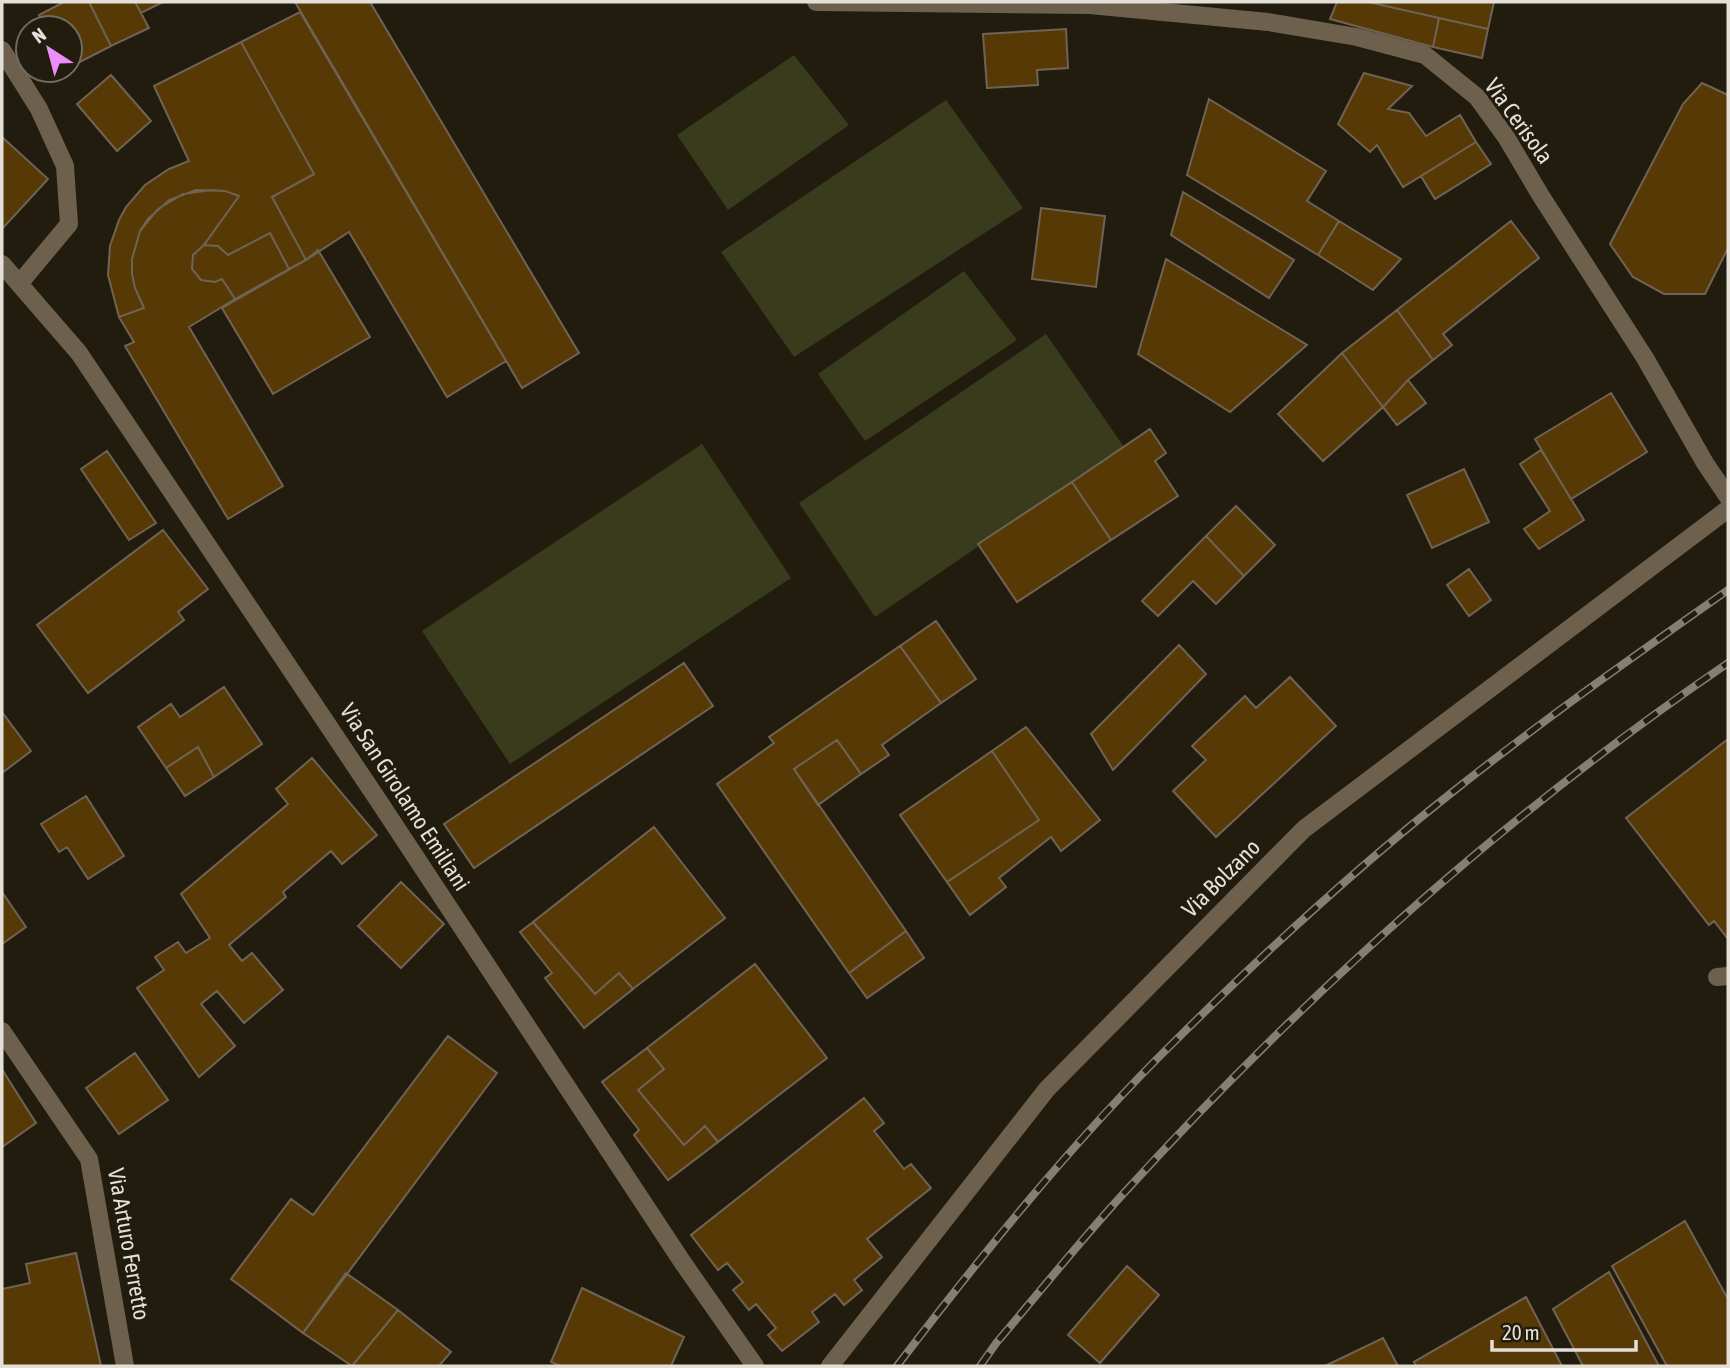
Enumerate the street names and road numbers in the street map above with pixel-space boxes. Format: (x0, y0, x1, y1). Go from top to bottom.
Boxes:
street label: Via Cerisola (1479, 73, 1559, 169)
street label: Via San Girolamo Emiliani (335, 699, 475, 895)
street label: Via Bolzano (1177, 834, 1265, 922)
street label: Via Arturo Ferretto (103, 1166, 155, 1322)

